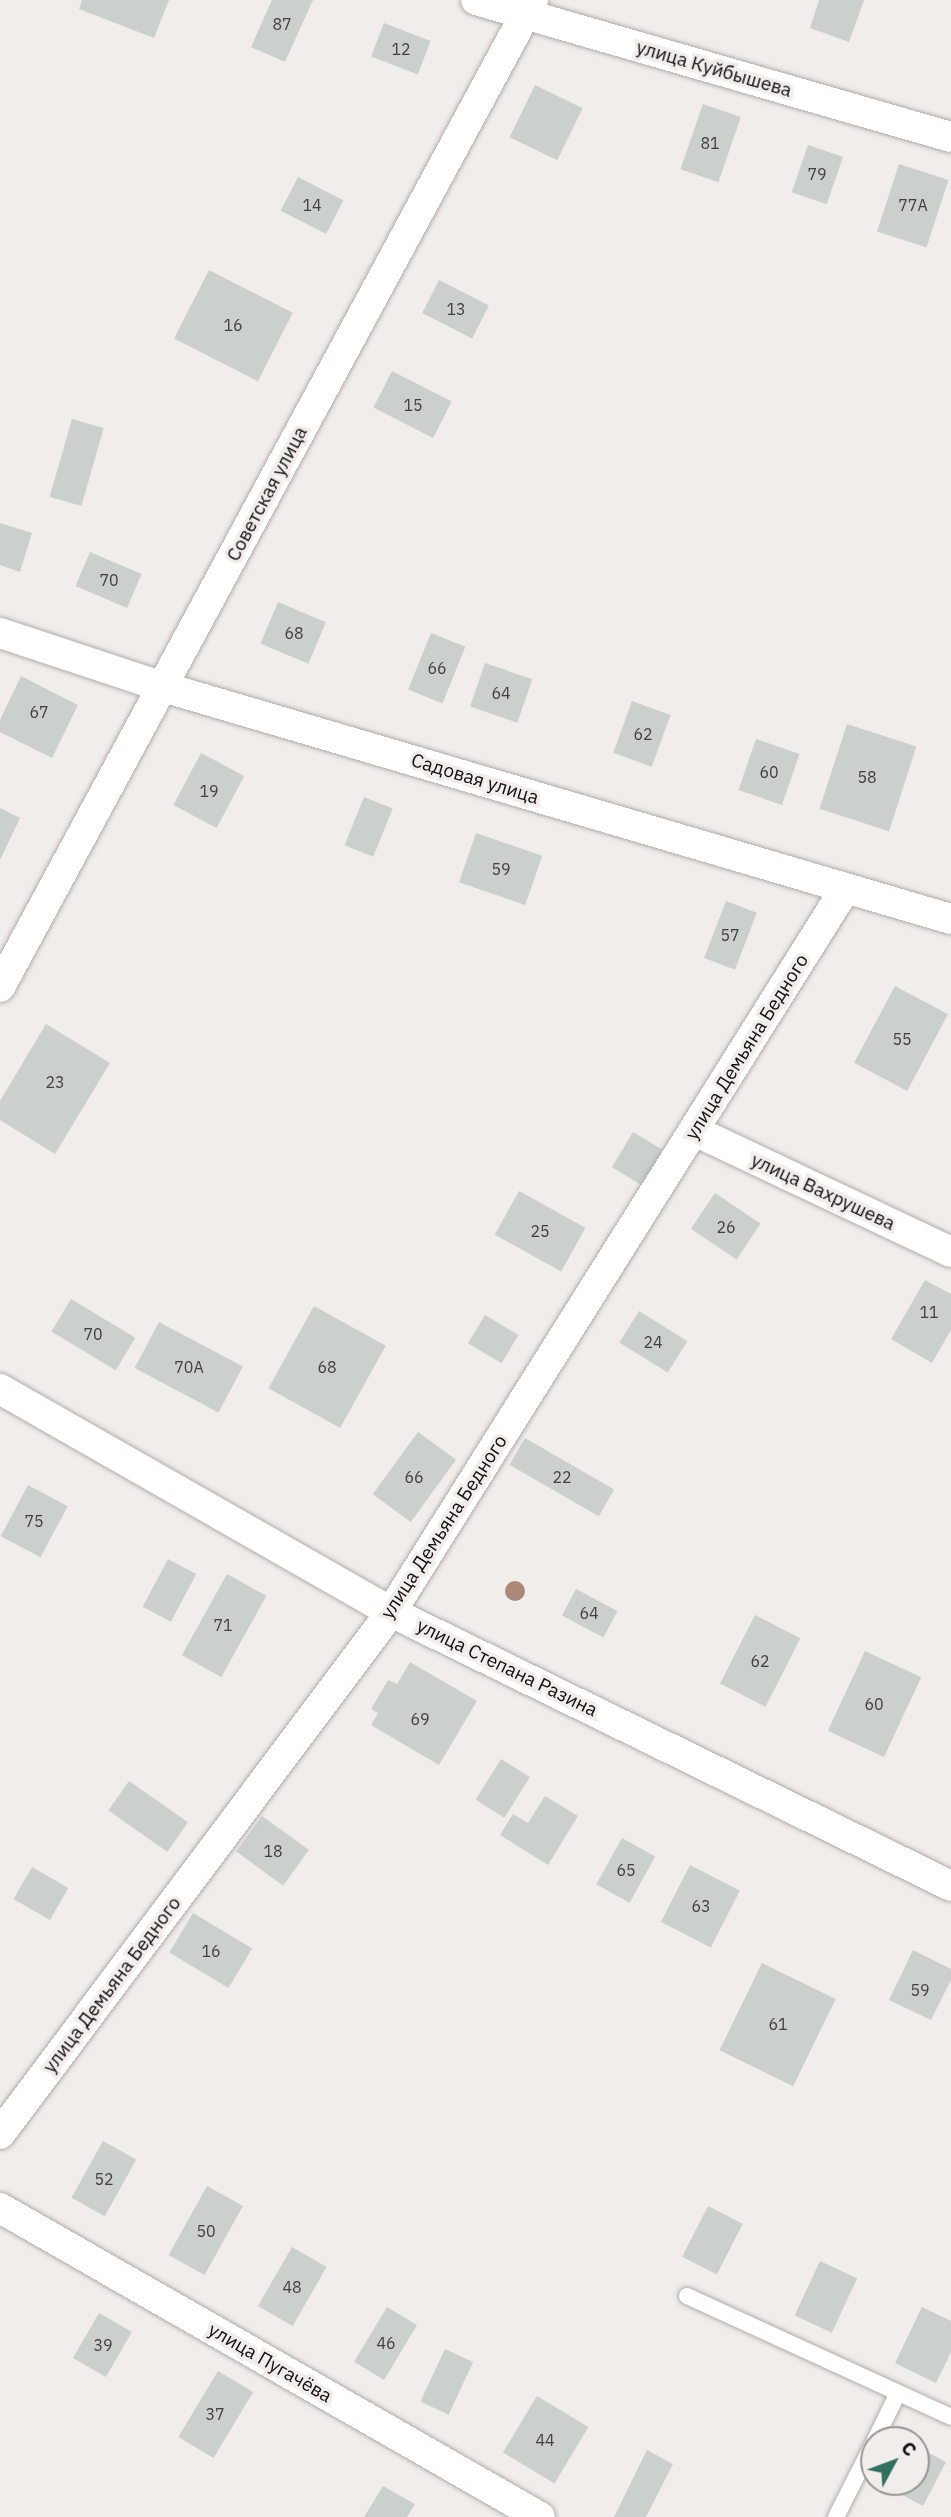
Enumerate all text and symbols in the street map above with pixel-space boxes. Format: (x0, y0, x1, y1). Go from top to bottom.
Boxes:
house number: 87 (272, 14, 292, 34)
street label: улица Куйбышева (634, 36, 794, 102)
house number: 12 (391, 39, 411, 59)
house number: 81 (700, 133, 720, 153)
house number: 79 (807, 164, 827, 184)
house number: 14 (302, 195, 322, 215)
house number: 77А (898, 195, 928, 215)
house number: 13 (446, 299, 466, 319)
house number: 16 (223, 315, 243, 335)
house number: 15 (403, 395, 423, 415)
street label: Советская улица (222, 423, 312, 565)
house number: 70 (99, 570, 119, 590)
house number: 68 (284, 623, 304, 643)
house number: 66 (427, 658, 447, 678)
house number: 64 (491, 683, 511, 703)
house number: 67 (29, 702, 49, 722)
house number: 62 (633, 724, 653, 744)
street label: Садовая улица (408, 749, 542, 809)
house number: 60 (759, 762, 779, 782)
house number: 58 (857, 767, 877, 787)
house number: 19 (199, 781, 219, 801)
house number: 59 (491, 859, 511, 879)
house number: 57 (720, 925, 740, 945)
street label: улица Демьяна Бедного (680, 950, 814, 1144)
house number: 55 (892, 1029, 912, 1049)
house number: 23 (45, 1072, 65, 1092)
street label: улица Вахрушева (747, 1149, 899, 1235)
house number: 26 (716, 1217, 736, 1237)
house number: 25 (530, 1221, 550, 1241)
house number: 11 (919, 1302, 939, 1322)
house number: 70 (83, 1324, 103, 1344)
house number: 24 (643, 1332, 663, 1352)
house number: 70А (174, 1357, 204, 1377)
house number: 68 (317, 1357, 337, 1377)
street label: улица Демьяна Бедного (376, 1431, 512, 1623)
house number: 66 (404, 1467, 424, 1487)
house number: 22 (552, 1467, 572, 1487)
house number: 75 (24, 1511, 44, 1531)
house number: 64 (579, 1603, 599, 1623)
street label: улица Степана Разина (413, 1614, 601, 1722)
house number: 71 (213, 1615, 233, 1635)
house number: 62 (750, 1651, 770, 1671)
house number: 60 (864, 1694, 884, 1714)
house number: 69 (410, 1709, 430, 1729)
house number: 18 (263, 1841, 283, 1861)
house number: 65 (616, 1860, 636, 1880)
street label: улица Демьяна Бедного (38, 1892, 186, 2078)
house number: 63 (691, 1896, 711, 1916)
house number: 16 (201, 1941, 221, 1961)
house number: 59 (910, 1980, 930, 2000)
house number: 61 (768, 2014, 788, 2034)
house number: 52 (94, 2169, 114, 2189)
house number: 50 (196, 2221, 216, 2241)
house number: 48 (282, 2277, 302, 2297)
street label: улица Пугачёва (204, 2318, 336, 2408)
house number: 46 (376, 2333, 396, 2353)
house number: 39 (93, 2335, 113, 2355)
house number: 37 (205, 2404, 225, 2424)
north arrow (860, 2426, 930, 2496)
house number: 44 (535, 2430, 555, 2450)
text: С (896, 2436, 922, 2461)

